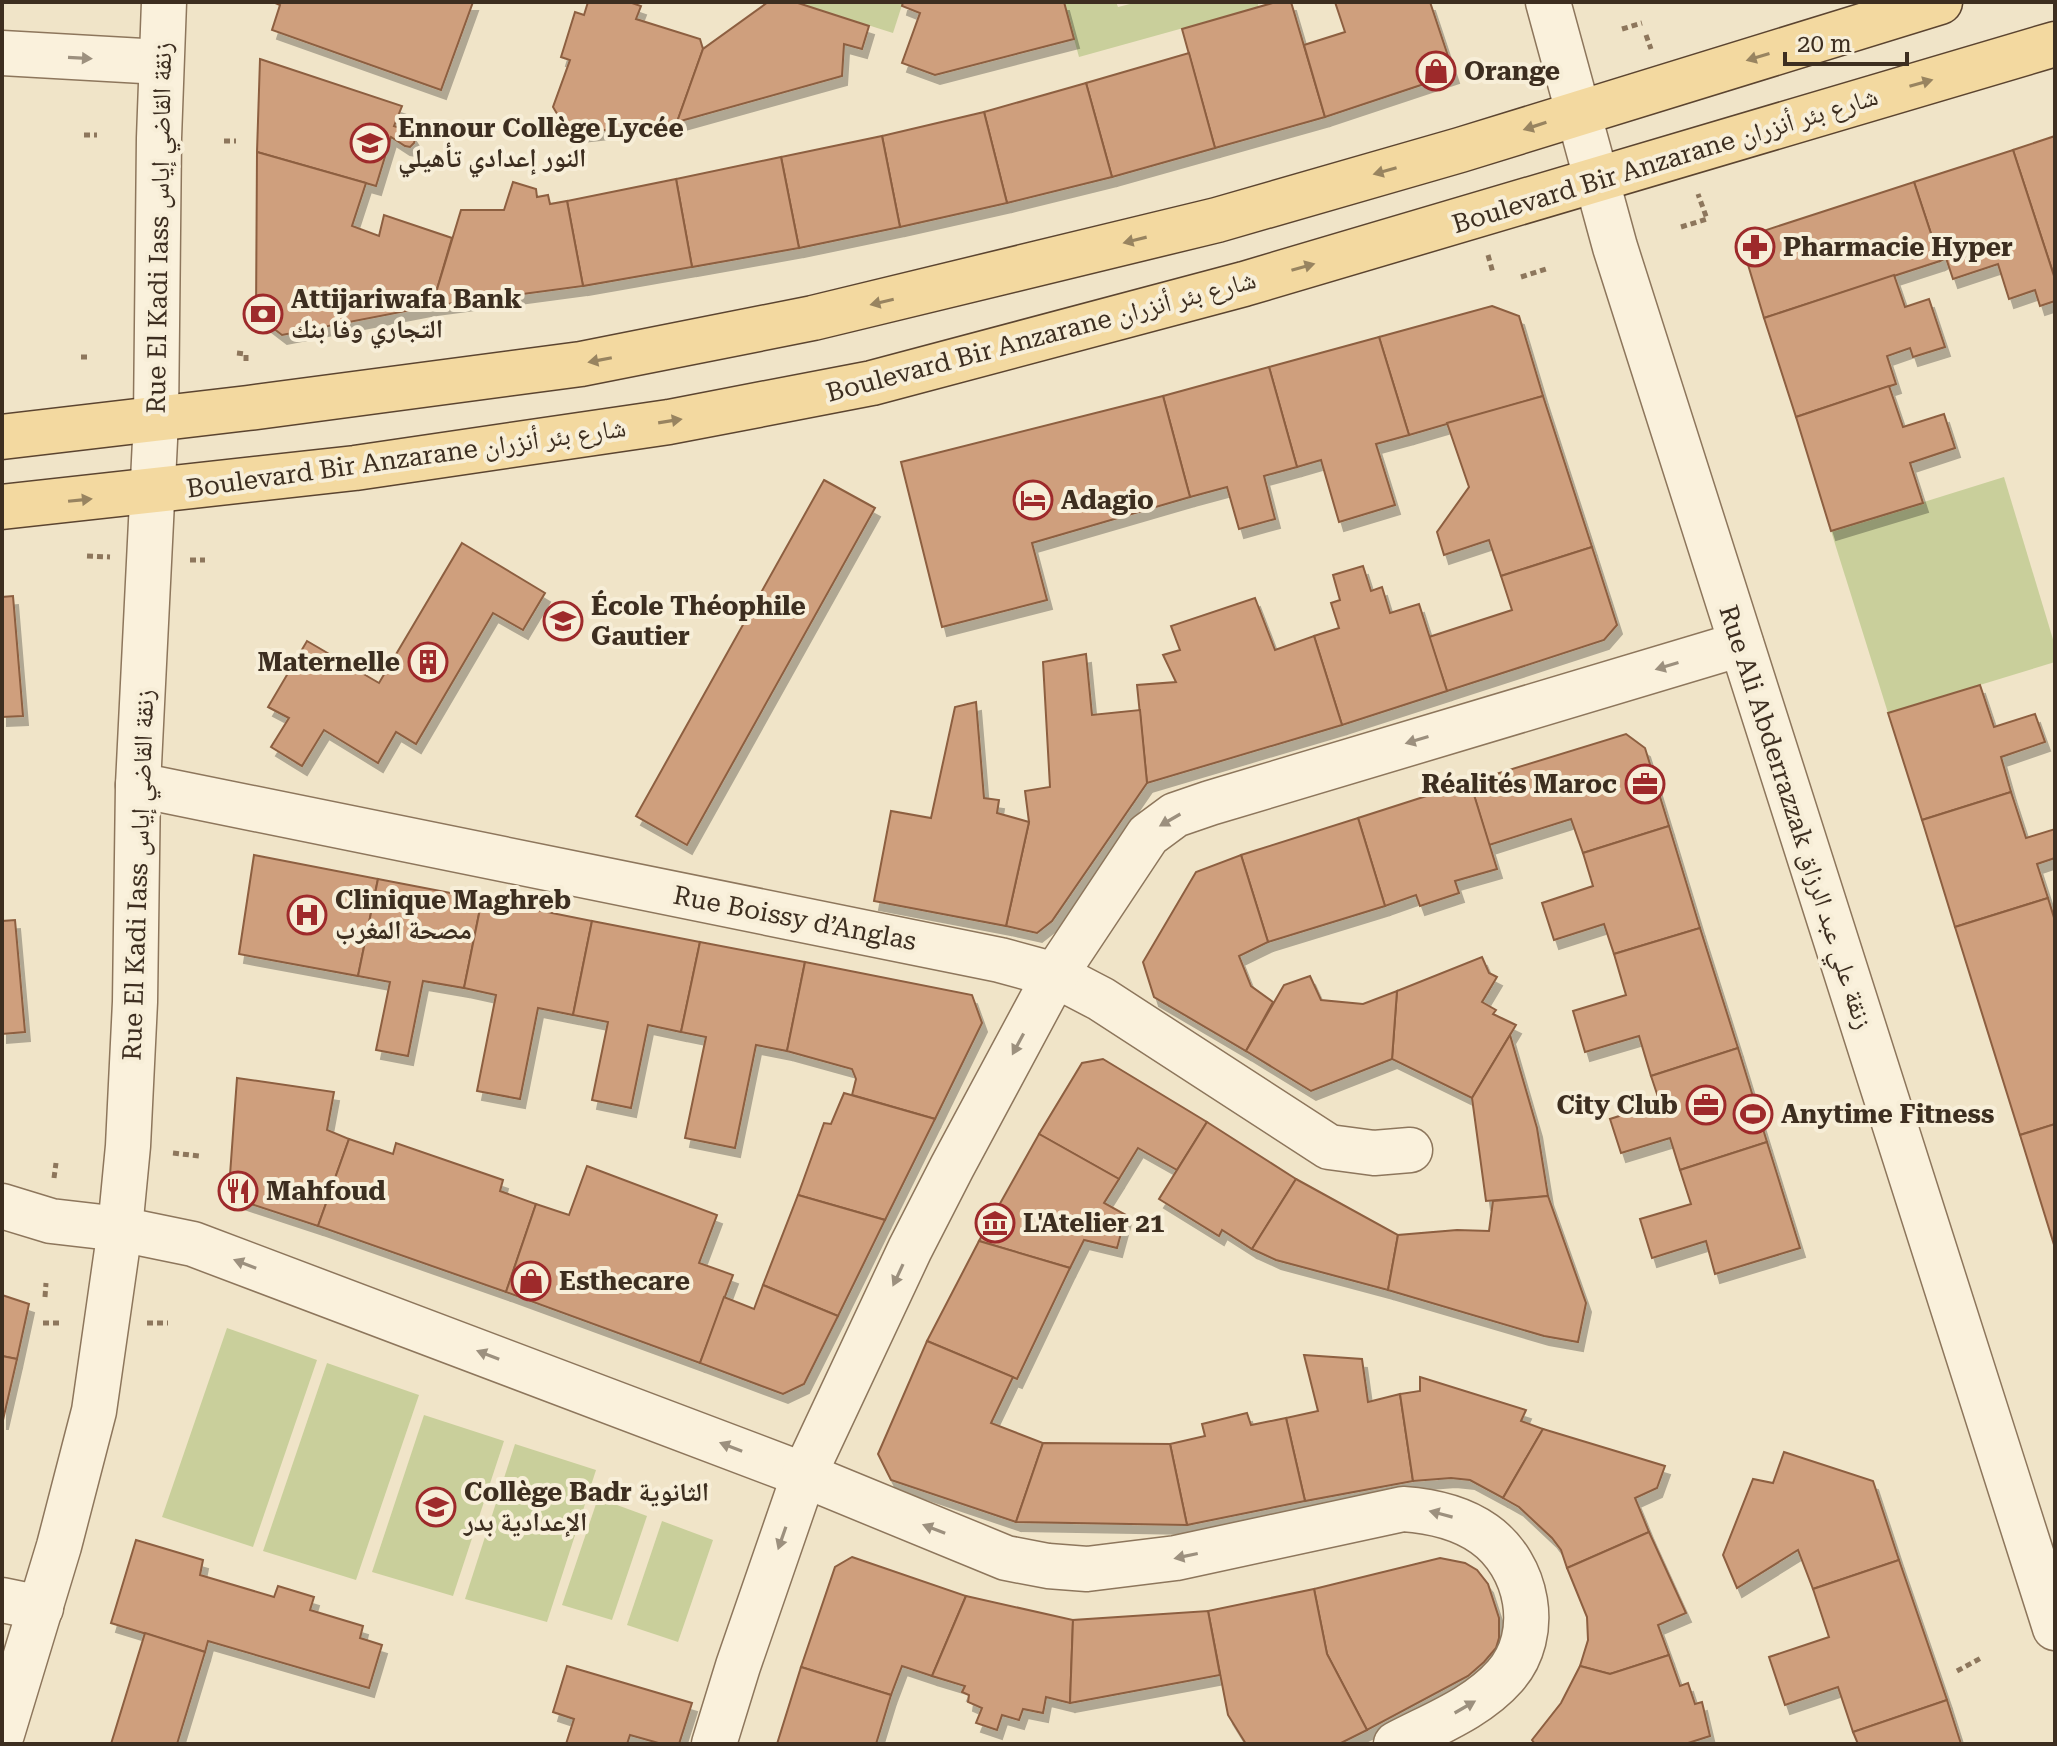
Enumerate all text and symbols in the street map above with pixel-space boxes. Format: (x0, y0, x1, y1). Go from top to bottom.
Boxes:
scale bar (1785, 16, 1907, 66)
text: 20 m (1797, 30, 1852, 58)
street label: Rue El Kadi Iass زنقة القاضي إياس (141, 42, 183, 414)
shop icon: Orange (1415, 50, 1457, 92)
one-way arrow (68, 51, 93, 64)
one-way arrow (1745, 51, 1769, 64)
place label: Orange (1464, 56, 1560, 86)
one-way arrow (1909, 76, 1933, 89)
street label: Boulevard Bir Anzarane شارع بئر أنزران (1448, 80, 1882, 240)
place label: Ennour Collège Lycée النور إعدادي تأهيلي (398, 113, 684, 178)
one-way arrow (1522, 121, 1546, 133)
school or university icon: Ennour Collège Lycée النور إعدادي تأهيلي (349, 122, 391, 164)
one-way arrow (1373, 165, 1397, 178)
pharmacy icon: Pharmacie Hyper (1734, 226, 1776, 268)
place label: Pharmacie Hyper (1783, 232, 2013, 262)
one-way arrow (1122, 235, 1147, 247)
one-way arrow (1292, 260, 1316, 273)
street label: Boulevard Bir Anzarane شارع بئر أنزران (823, 264, 1259, 409)
place label: Attijariwafa Bank التجاري وفا بنك (291, 284, 522, 349)
bank icon: Attijariwafa Bank التجاري وفا بنك (242, 293, 284, 335)
one-way arrow (870, 296, 895, 308)
one-way arrow (588, 355, 613, 367)
street label: Boulevard Bir Anzarane شارع بئر أنزران (184, 412, 628, 505)
one-way arrow (658, 415, 683, 427)
hotel icon: Adagio (1012, 479, 1054, 521)
place label: Adagio (1061, 485, 1154, 515)
one-way arrow (68, 493, 93, 506)
place label: École Théophile Gautier (591, 590, 806, 651)
school or university icon: École Théophile Gautier (542, 600, 584, 642)
street label: Rue Ali Abderrazzak زنقة علي عبد الرزاق (1708, 601, 1879, 1034)
building icon: Maternelle (407, 641, 449, 683)
place label: Maternelle (257, 647, 400, 677)
one-way arrow (1654, 661, 1678, 673)
street label: Rue El Kadi Iass زنقة القاضي إياس (117, 689, 165, 1061)
one-way arrow (1405, 734, 1429, 747)
office icon: Réalités Maroc (1624, 763, 1666, 805)
place label: Réalités Maroc (1421, 769, 1617, 799)
one-way arrow (1159, 813, 1181, 827)
street label: Rue Boissy d’Anglas (671, 880, 919, 956)
place label: Clinique Maghreb مصحة المغرب (335, 885, 571, 945)
hospital icon: Clinique Maghreb مصحة المغرب (286, 894, 328, 936)
one-way arrow (1011, 1033, 1025, 1055)
office icon: City Club (1685, 1084, 1727, 1126)
place label: City Club (1556, 1090, 1678, 1120)
sports icon: Anytime Fitness (1732, 1093, 1774, 1135)
place label: Anytime Fitness (1781, 1099, 1994, 1129)
restaurant icon: Mahfoud (217, 1170, 259, 1212)
place label: Mahfoud (266, 1176, 386, 1206)
museum icon: L'Atelier 21 (974, 1202, 1016, 1244)
place label: L'Atelier 21 (1023, 1208, 1164, 1238)
one-way arrow (233, 1257, 257, 1270)
shop icon: Esthecare (510, 1260, 552, 1302)
one-way arrow (891, 1263, 905, 1286)
place label: Esthecare (559, 1266, 690, 1296)
one-way arrow (476, 1349, 500, 1361)
one-way arrow (719, 1440, 743, 1453)
place label: Collège Badr الثانوية الإعدادية بدر (463, 1477, 709, 1538)
school or university icon: Collège Badr الثانوية الإعدادية بدر (415, 1486, 457, 1528)
one-way arrow (1428, 1508, 1453, 1520)
one-way arrow (922, 1522, 946, 1535)
one-way arrow (776, 1526, 788, 1550)
one-way arrow (1174, 1550, 1199, 1563)
one-way arrow (1454, 1700, 1476, 1714)

